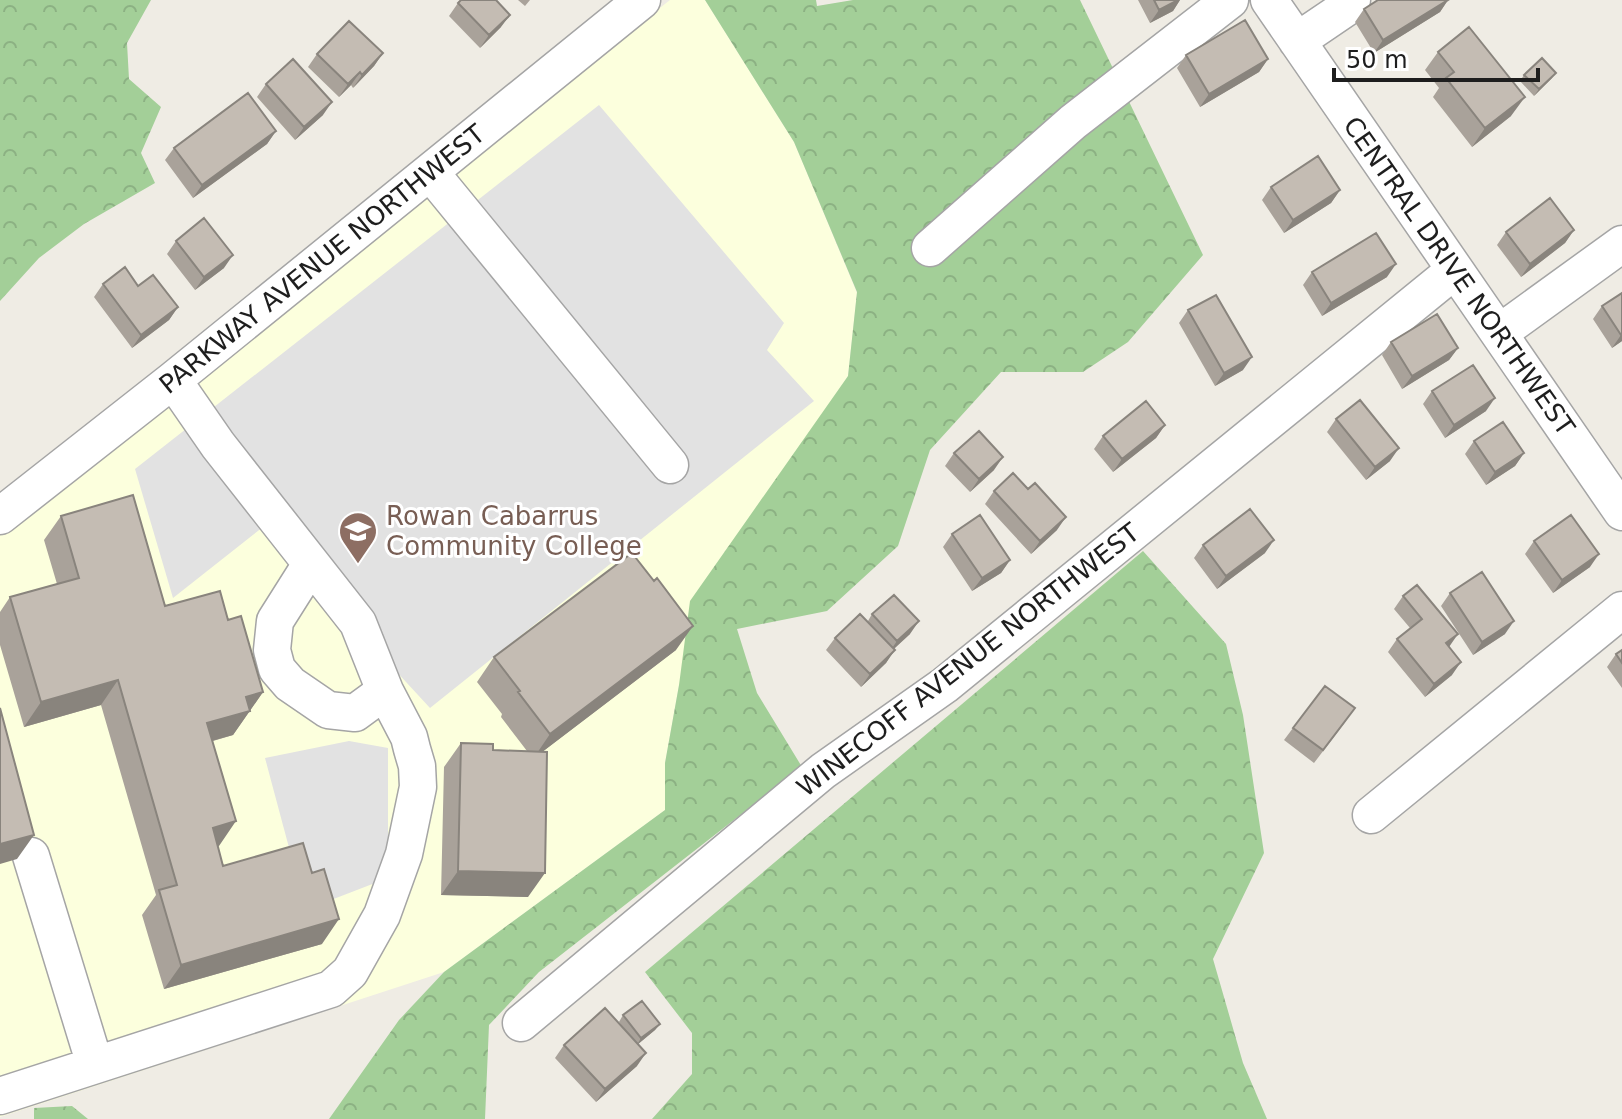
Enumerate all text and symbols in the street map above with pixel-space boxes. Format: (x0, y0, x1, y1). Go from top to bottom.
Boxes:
scale bar (1334, 32, 1538, 82)
text: 50 m (1346, 46, 1408, 74)
street label: CENTRAL DRIVE NORTHWEST (1337, 111, 1581, 441)
street label: PARKWAY AVENUE NORTHWEST (153, 118, 491, 400)
place label: Rowan Cabarrus Community College (386, 501, 642, 561)
school or university icon: Rowan Cabarrus Community College (337, 510, 379, 565)
street label: WINECOFF AVENUE NORTHWEST (791, 517, 1145, 803)

